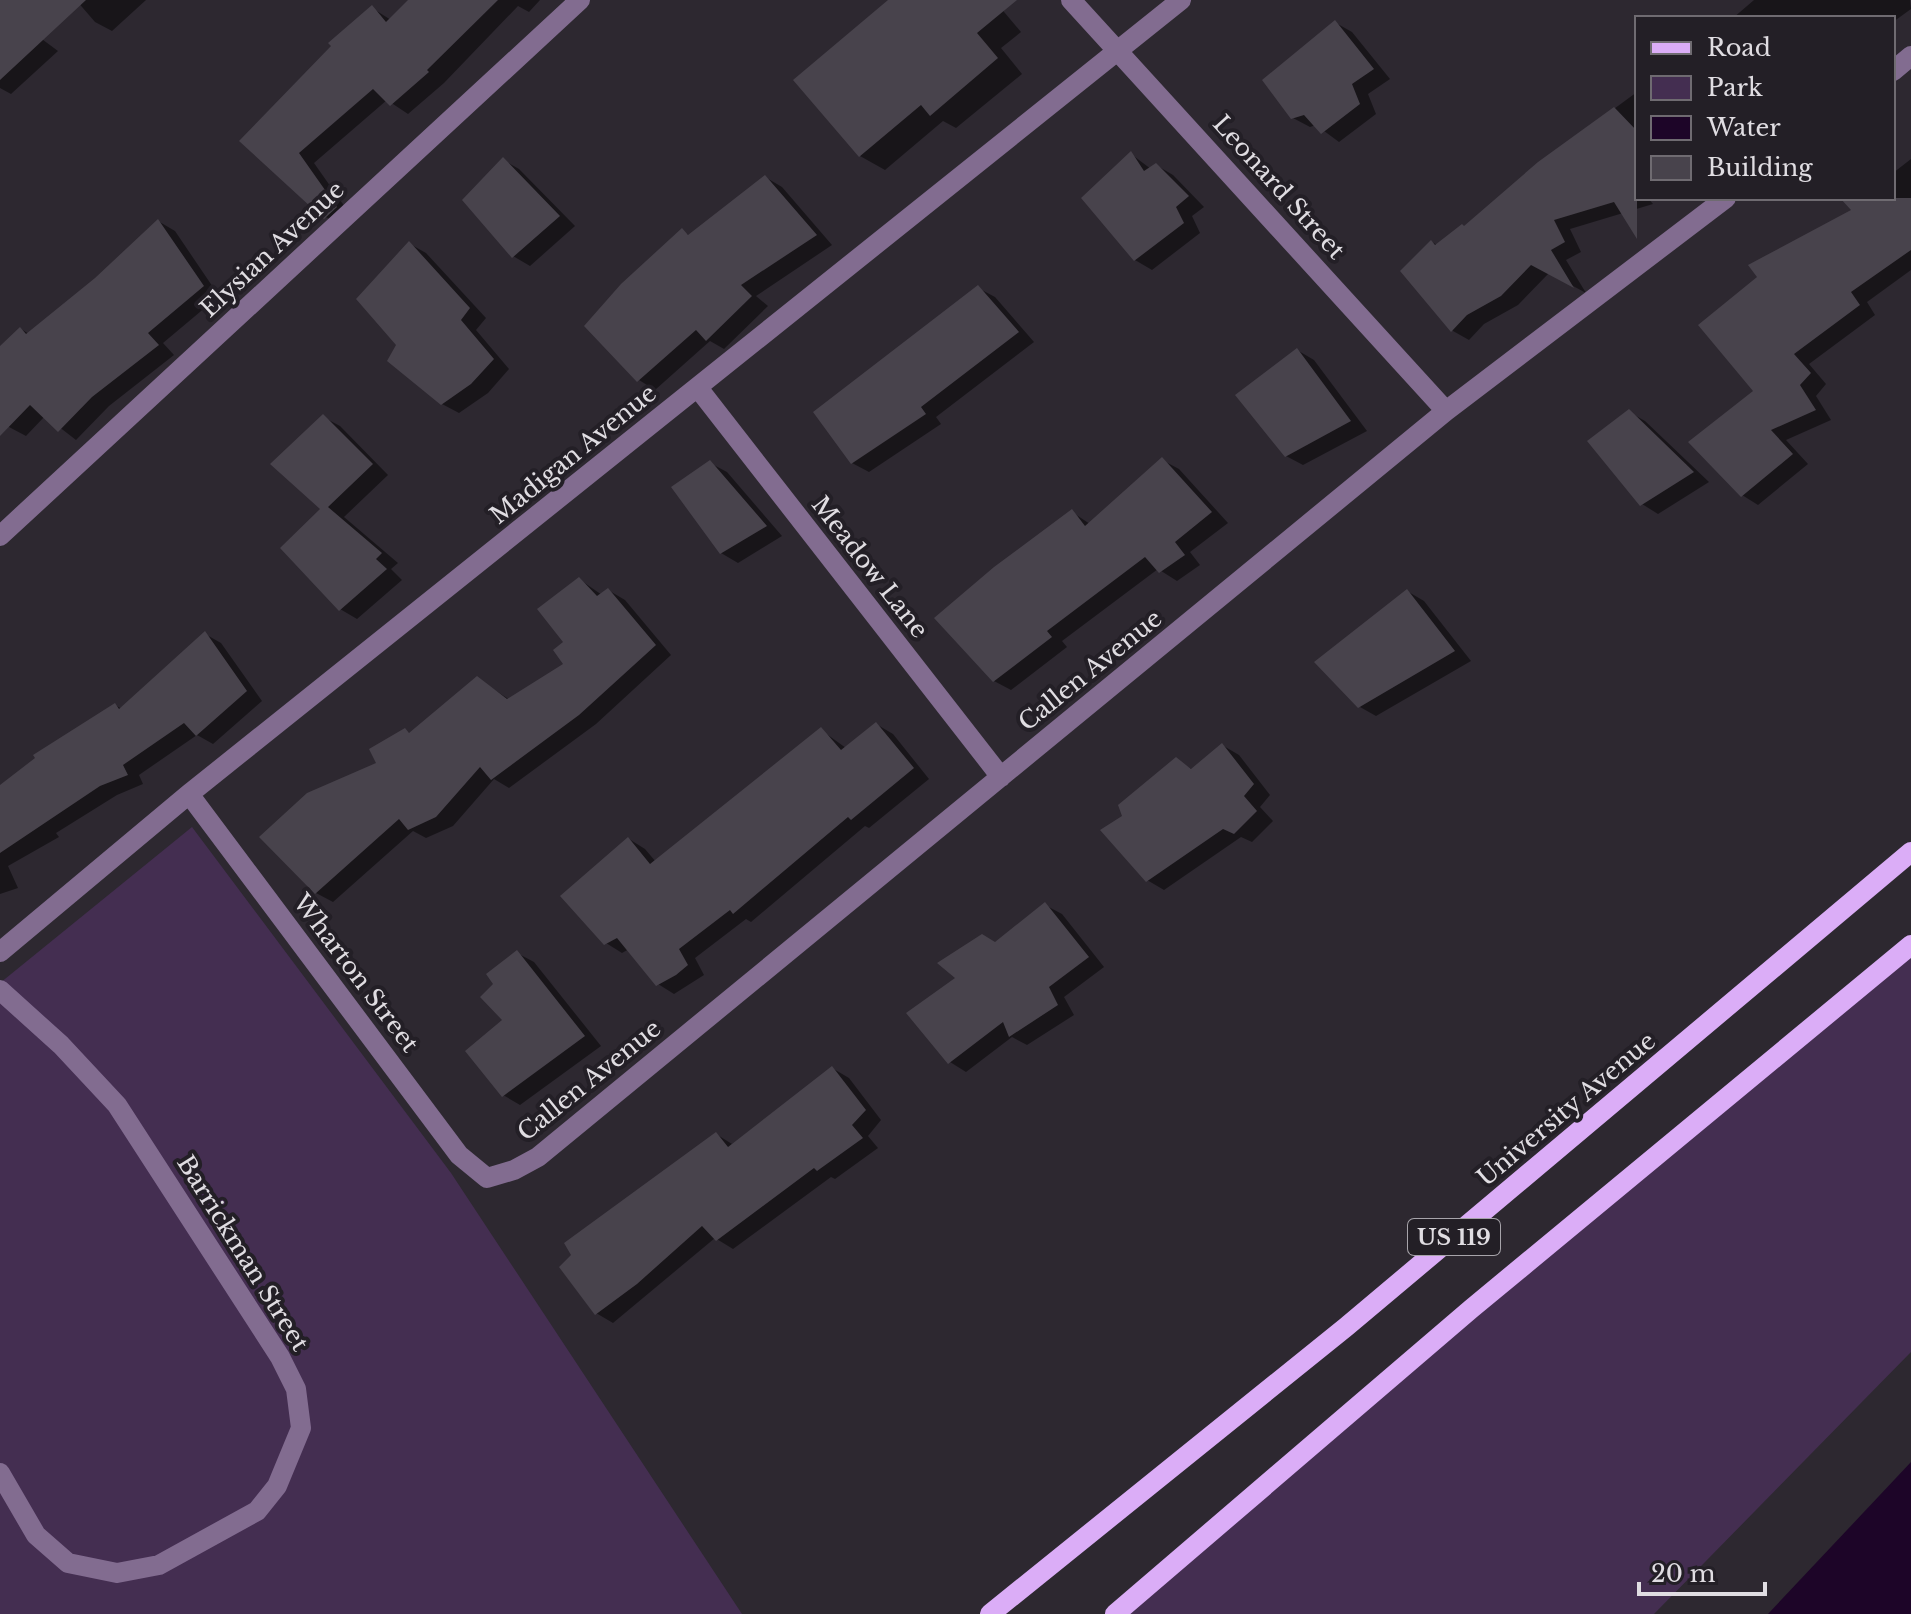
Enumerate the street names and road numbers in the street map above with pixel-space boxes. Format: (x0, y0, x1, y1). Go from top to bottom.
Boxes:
street label: Leonard Street (1207, 109, 1351, 265)
street label: Elysian Avenue (194, 175, 350, 323)
street label: Madigan Avenue (484, 378, 662, 530)
street label: Meadow Lane (806, 490, 934, 644)
street label: Callen Avenue (1013, 603, 1167, 737)
street label: Wharton Street (287, 887, 425, 1058)
street label: Callen Avenue (512, 1013, 666, 1147)
street label: University Avenue (1471, 1026, 1661, 1192)
street label: Barrickman Street (171, 1150, 315, 1356)
road number: US 119 (1408, 1219, 1500, 1255)

